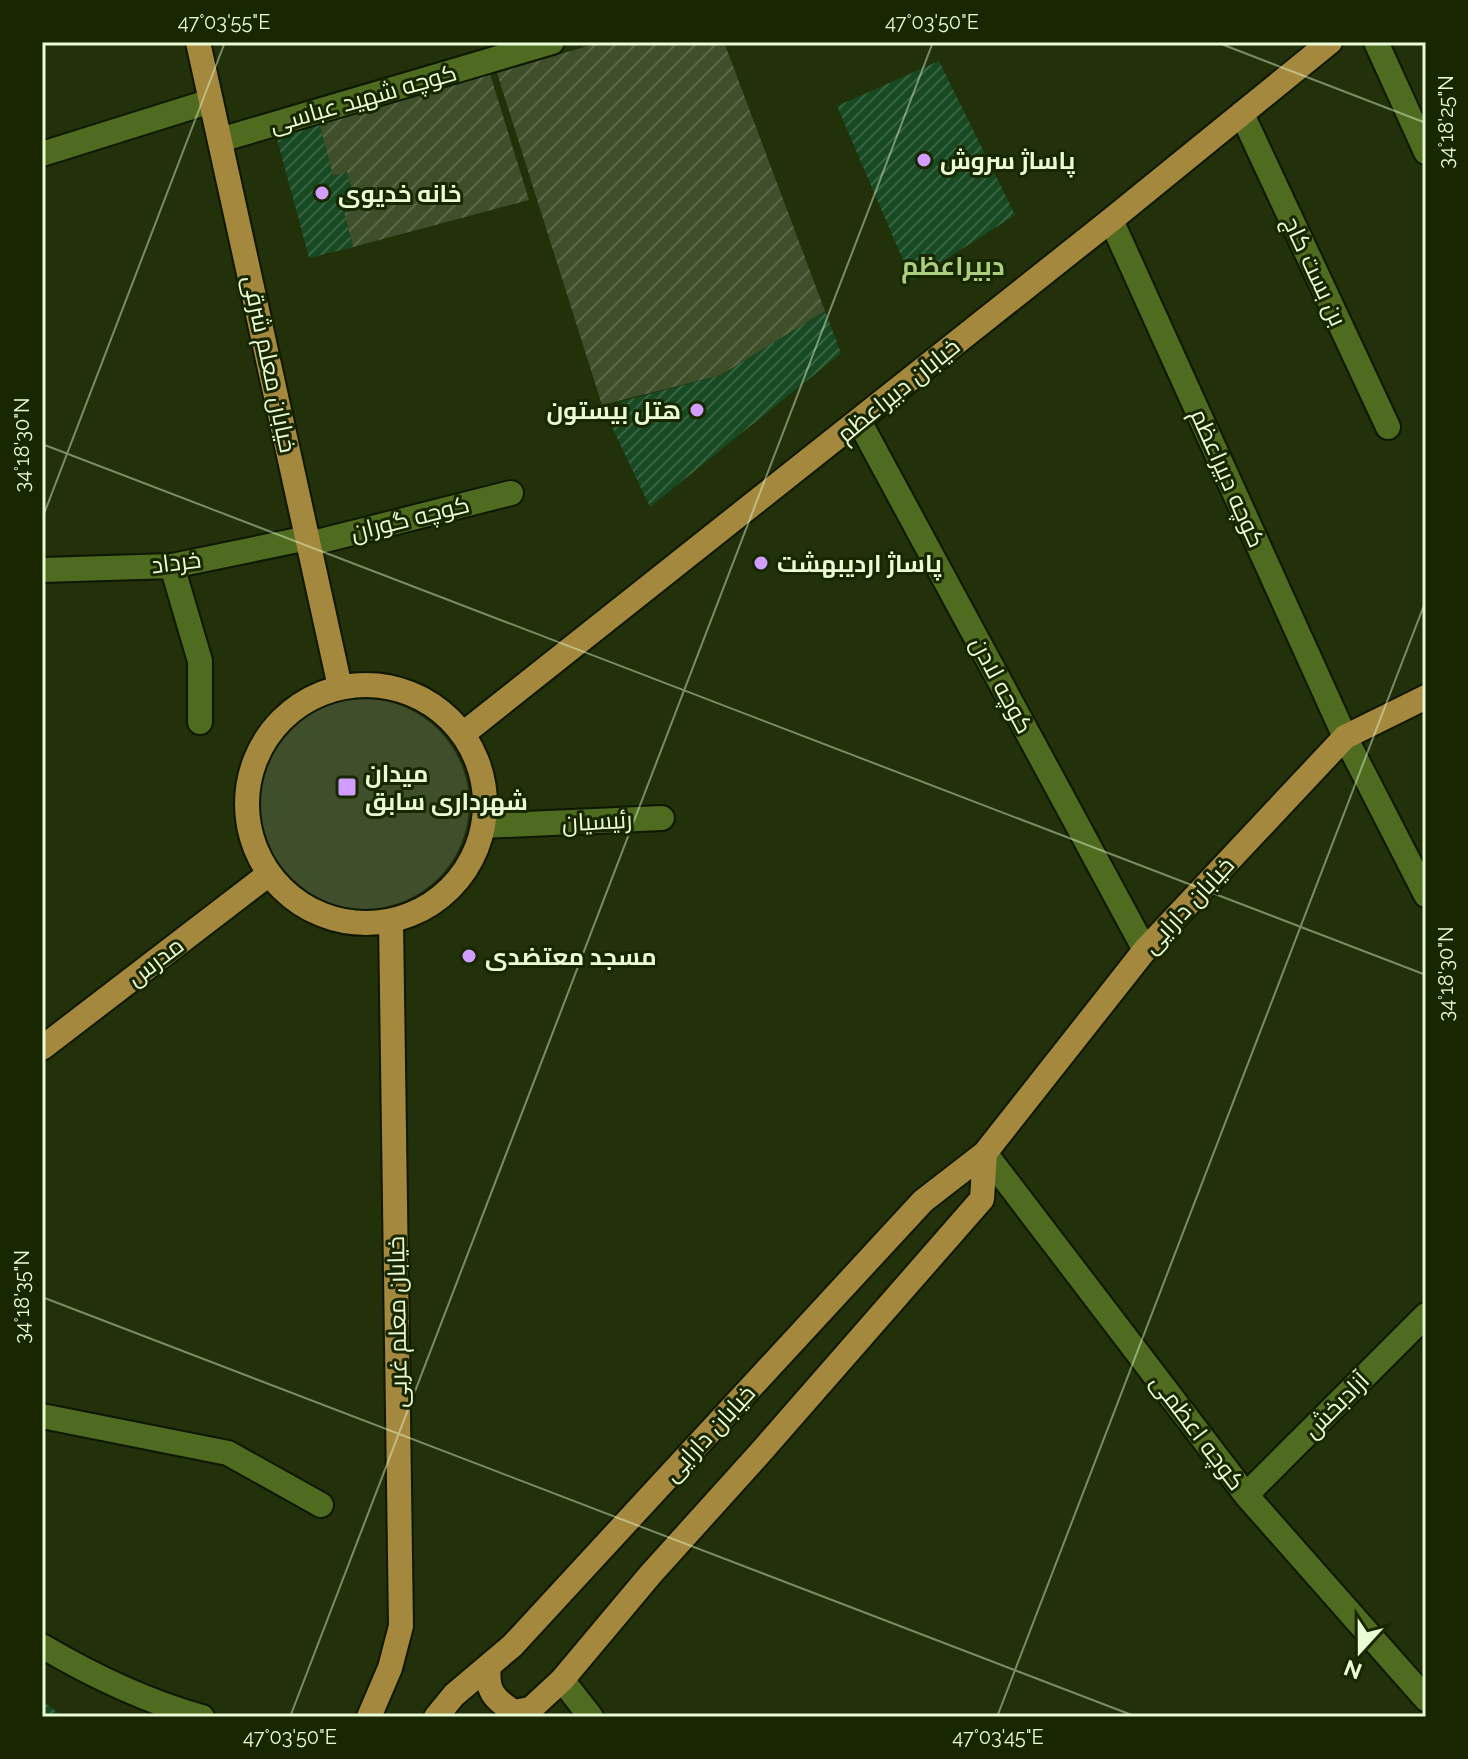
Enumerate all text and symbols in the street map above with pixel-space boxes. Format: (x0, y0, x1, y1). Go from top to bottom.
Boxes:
text: 47°03'55"E (178, 10, 270, 34)
text: 47°03'50"E (885, 10, 979, 34)
street label: کوچه شهید عباسی (266, 57, 460, 141)
text: 34°18'25"N (1434, 75, 1458, 169)
place label: پاساژ سروش (940, 146, 1076, 178)
marker: پاساژ سروش (915, 151, 933, 169)
place label: خانه خدیوی (338, 179, 462, 208)
marker: خانه خدیوی (313, 184, 331, 202)
street label: بن بست کاج (1275, 211, 1353, 331)
district label: دبیراعظم (901, 251, 1005, 284)
street label: خیابان معلم شرقی (235, 273, 303, 456)
street label: خیابان دبیراعظم (831, 332, 967, 450)
place label: هتل بیستون (546, 396, 681, 425)
text: 34°18'30"N (10, 398, 34, 492)
marker: هتل بیستون (688, 401, 706, 419)
street label: کوچه دبیراعظم (1183, 404, 1272, 553)
street label: کوچه گوران (348, 489, 473, 549)
street label: خرداد (149, 545, 203, 579)
place label: پاساژ اردیبهشت (777, 549, 942, 581)
marker: پاساژ اردیبهشت (752, 554, 770, 572)
street label: کوچه لادن (963, 632, 1040, 739)
place label: میدان شهرداری سابق (365, 759, 528, 816)
marker: میدان شهرداری سابق (336, 776, 358, 798)
street label: رئیسیان (561, 805, 633, 837)
street label: خیابان دارایی (1136, 851, 1240, 959)
text: 34°18'30"N (1434, 927, 1458, 1021)
street label: مدرس (121, 930, 189, 992)
place label: مسجد معتضدی (485, 942, 657, 971)
marker: مسجد معتضدی (460, 947, 478, 965)
street label: خیابان معلم غربی (381, 1236, 415, 1408)
text: 34°18'35"N (10, 1250, 34, 1344)
street label: آزادبخش (1297, 1366, 1375, 1444)
street label: کوچه اعظمی (1143, 1368, 1251, 1497)
street label: خیابان دارایی (657, 1379, 761, 1487)
north arrow (1320, 1611, 1400, 1691)
text: N (1340, 1655, 1365, 1685)
text: 47°03'50"E (243, 1725, 337, 1749)
text: 47°03'45"E (952, 1725, 1044, 1749)

